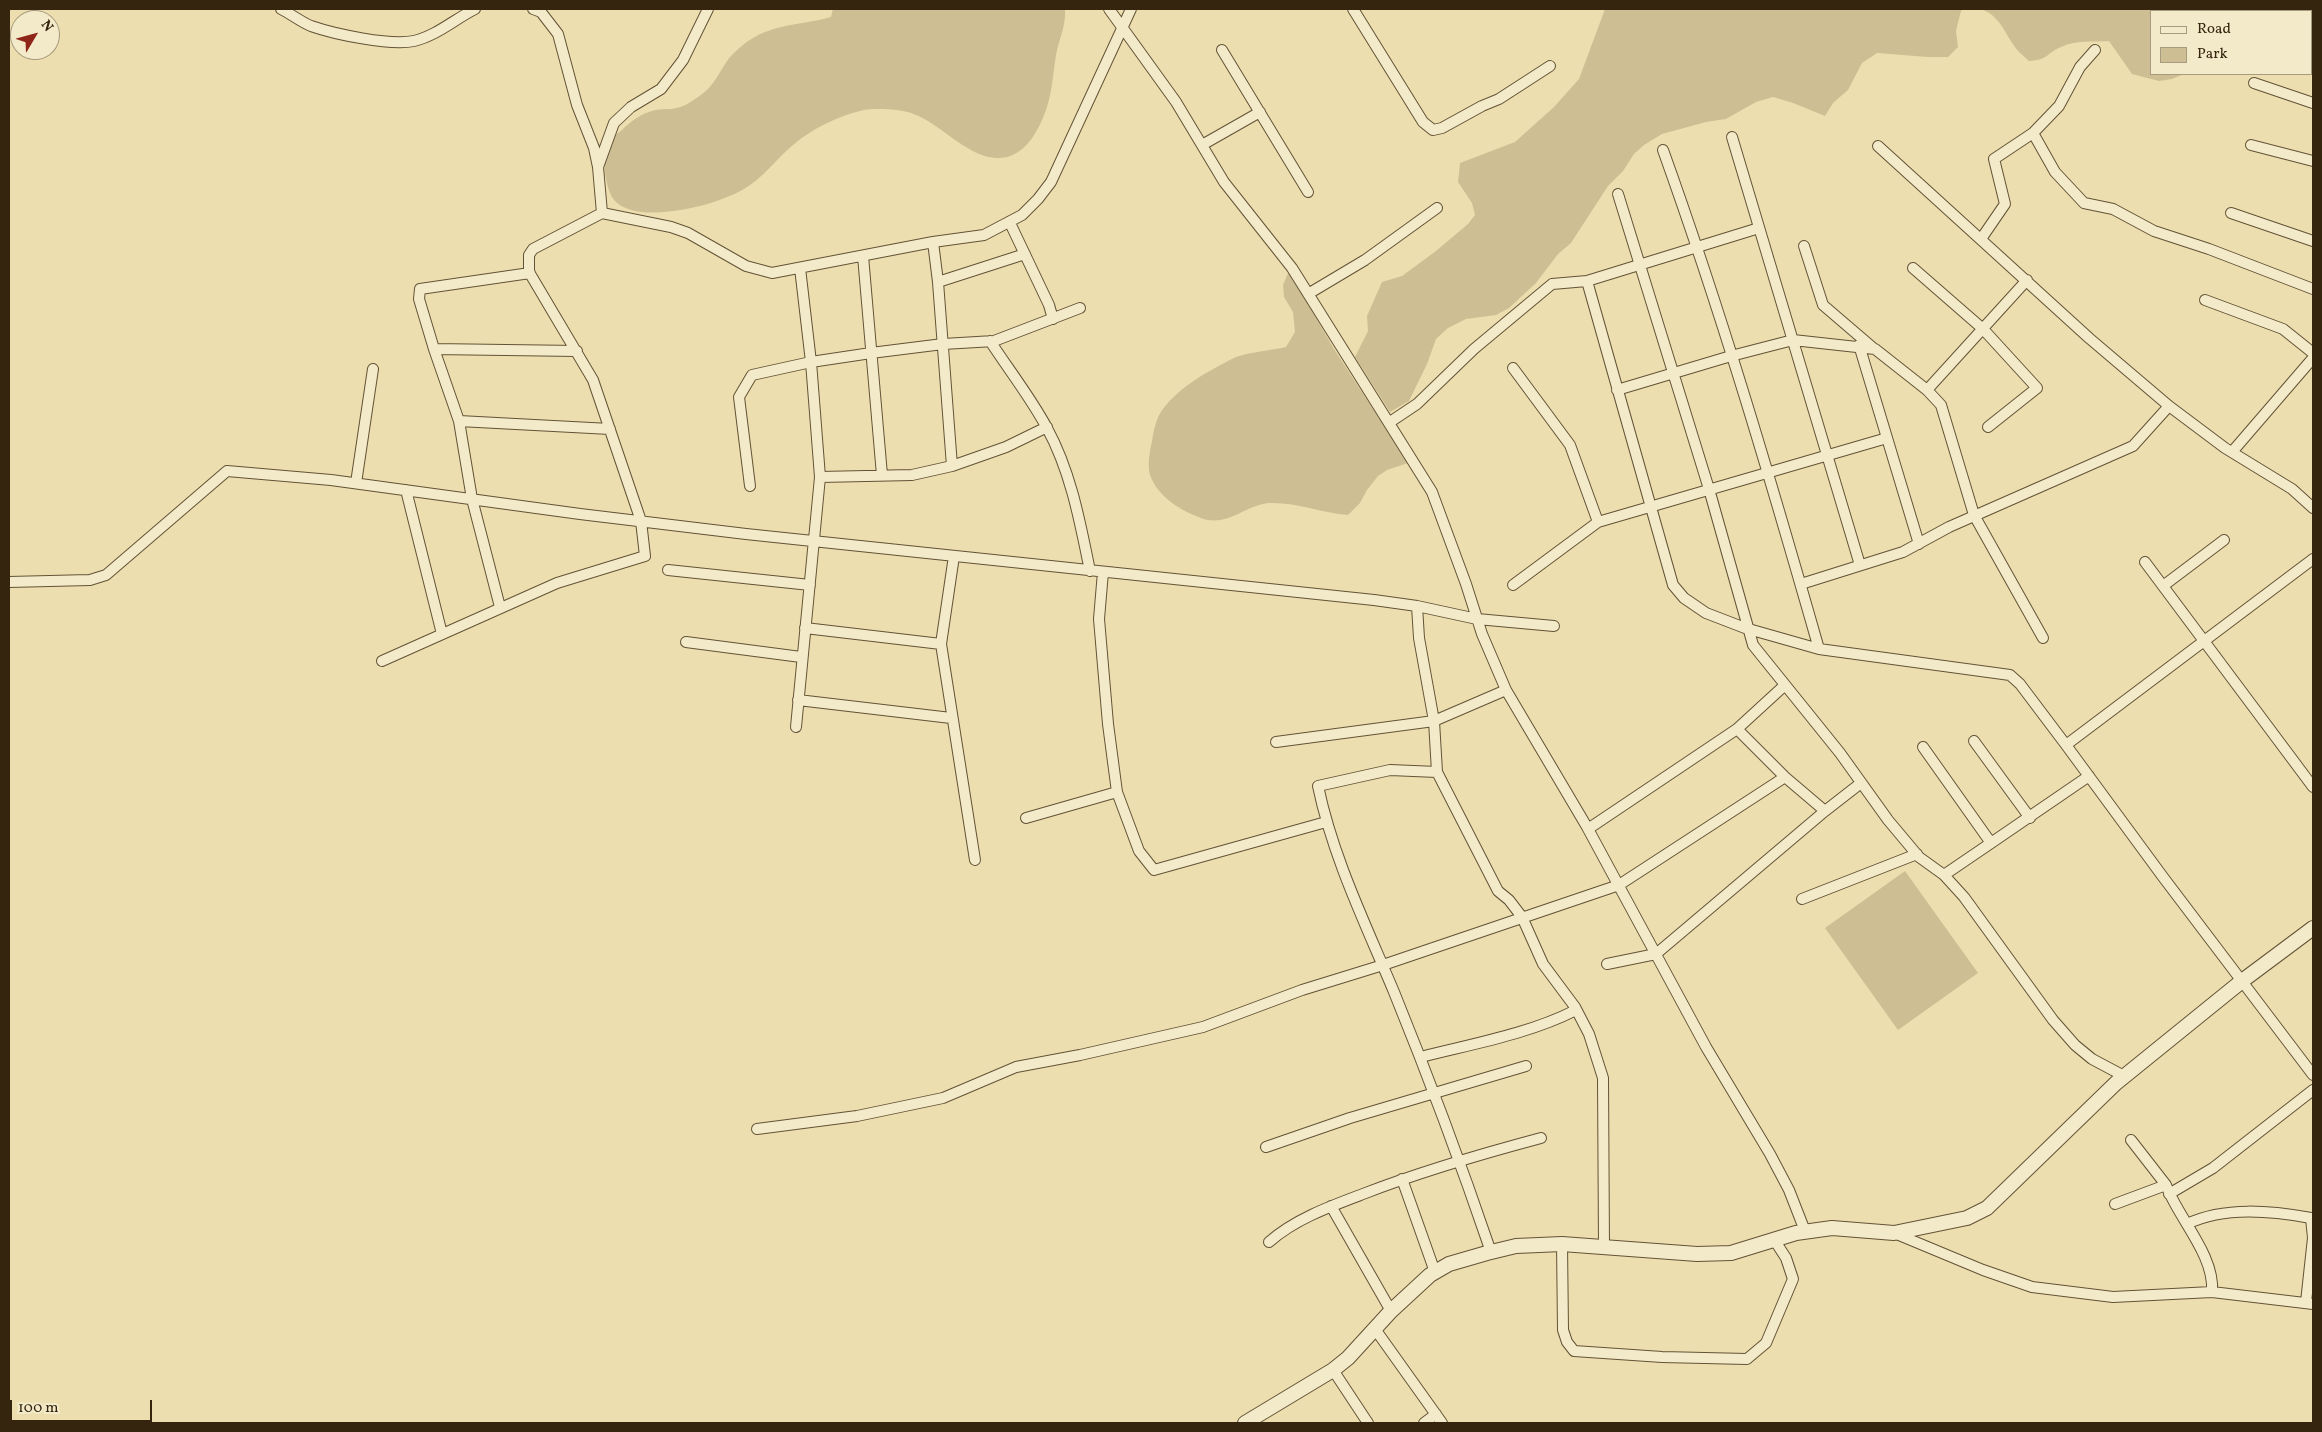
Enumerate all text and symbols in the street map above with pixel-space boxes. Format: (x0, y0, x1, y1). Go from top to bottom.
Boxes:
north arrow (10, 10, 60, 60)
legend (2150, 10, 2312, 75)
text: N (36, 16, 57, 36)
text: Road (2197, 19, 2231, 40)
text: Park (2197, 44, 2228, 65)
scale bar (12, 1390, 155, 1422)
text: 100 m (18, 1398, 58, 1419)

